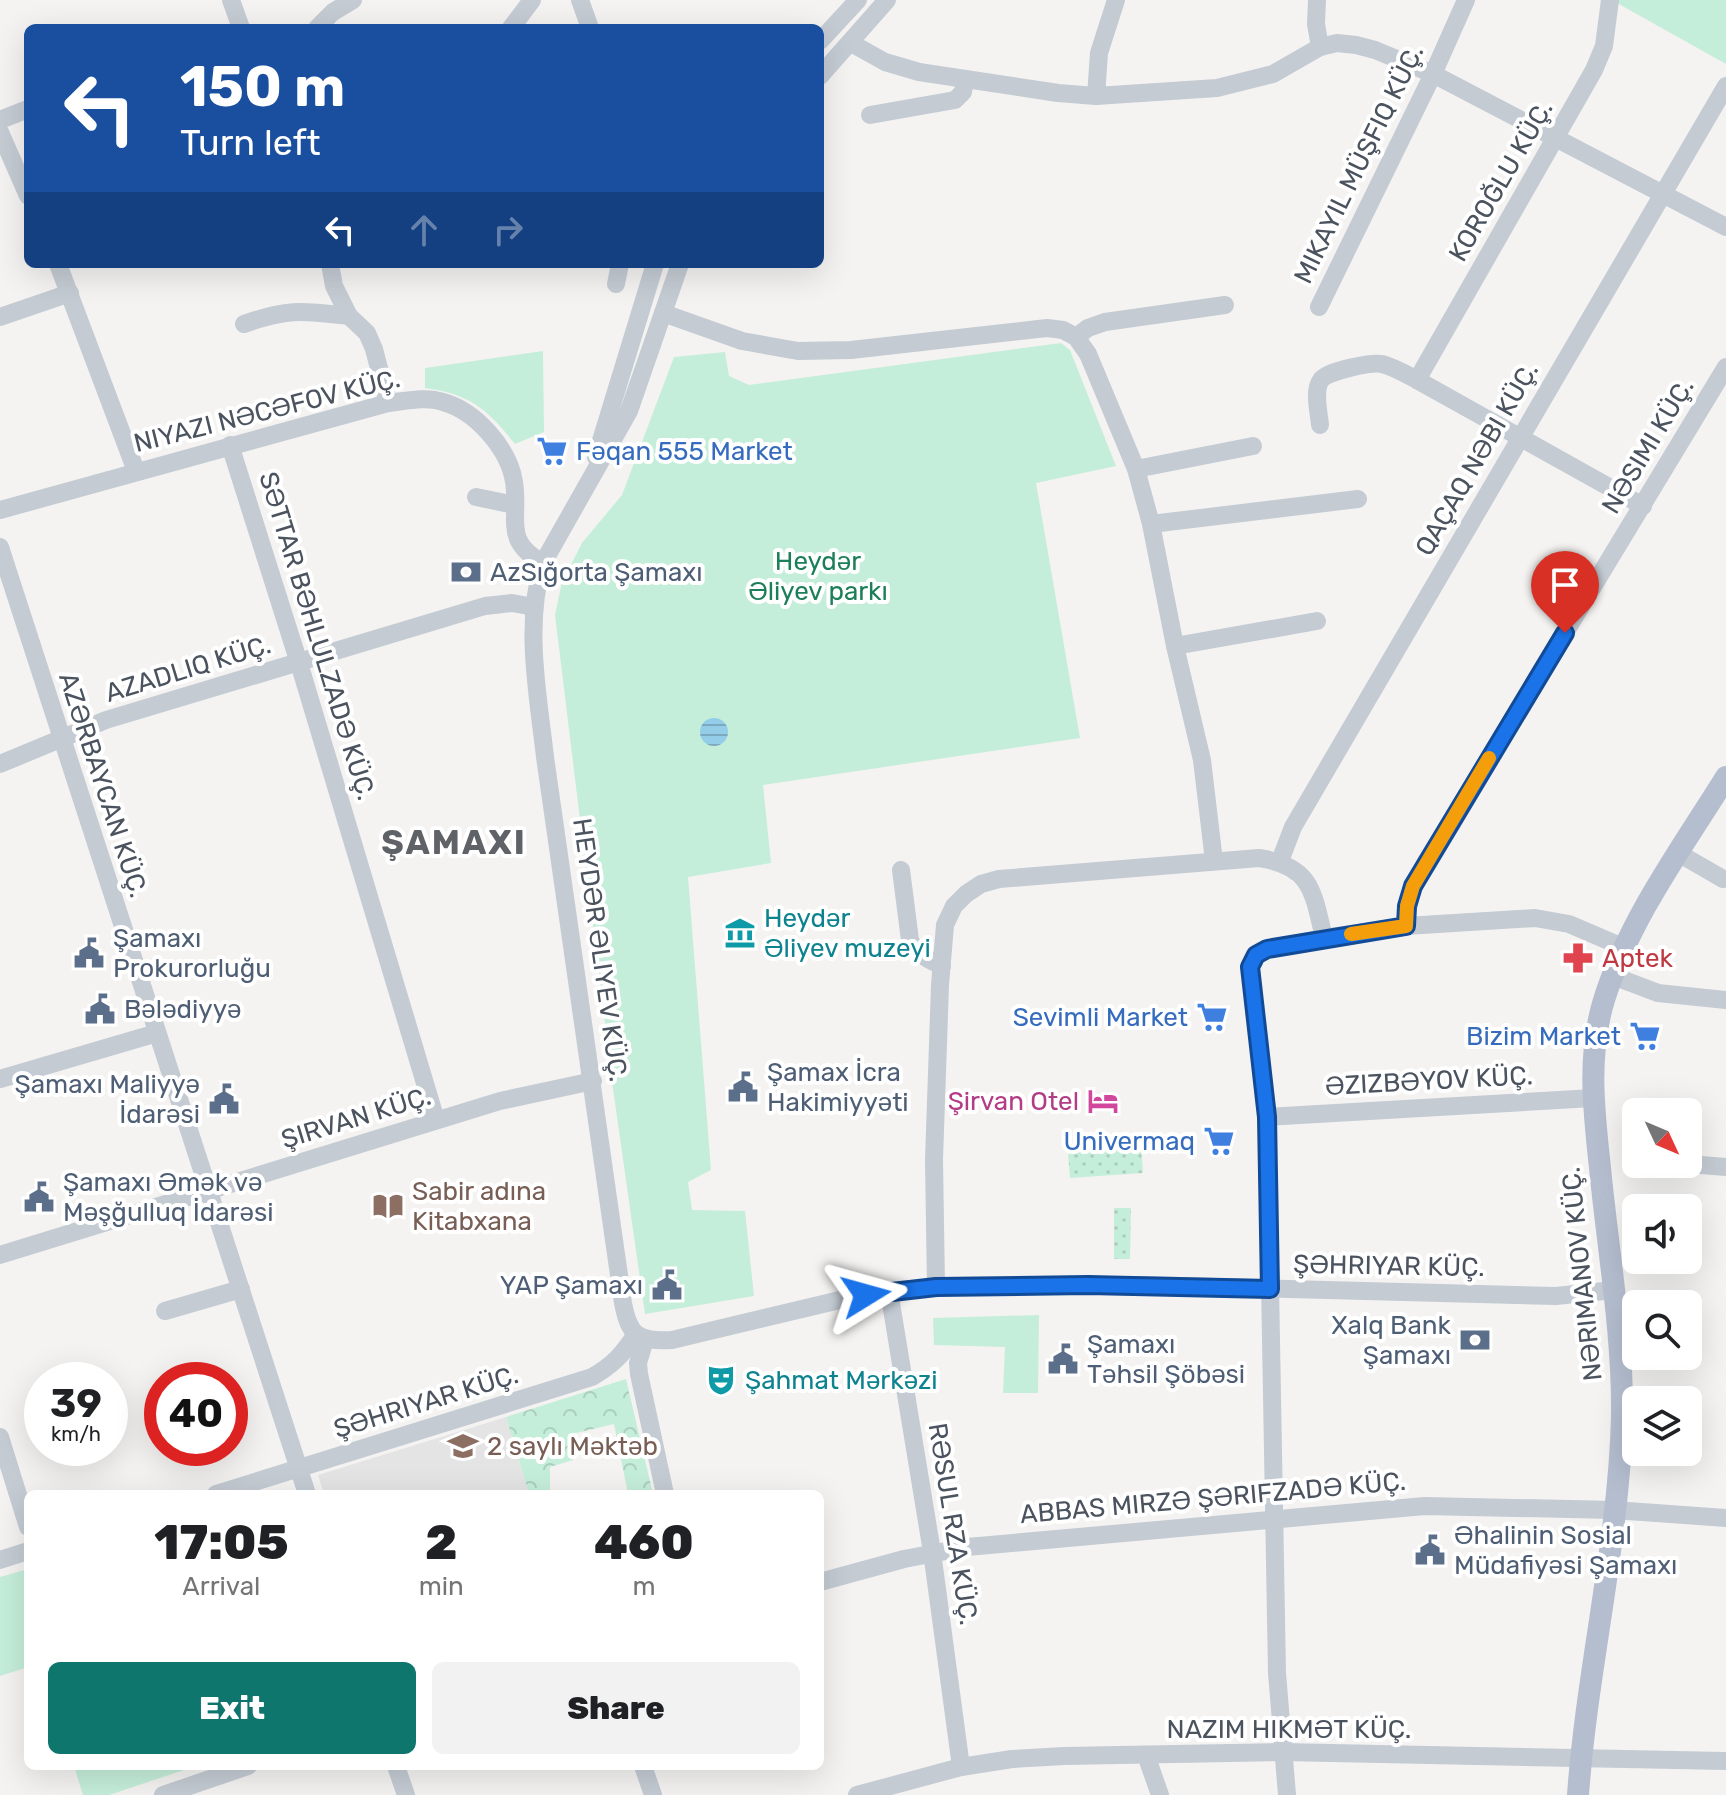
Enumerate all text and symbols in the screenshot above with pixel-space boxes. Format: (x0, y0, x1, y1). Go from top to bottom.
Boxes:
street label: MIKAYIL MÜŞFIQ KÜÇ. (1288, 40, 1430, 288)
text: 150 m (180, 54, 345, 120)
icon: left (48, 56, 152, 160)
street label: KOROĞLU KÜÇ. (1442, 95, 1560, 267)
text: Turn left (180, 121, 321, 164)
icon: left (318, 208, 362, 252)
icon: ahead (402, 208, 446, 252)
icon: right (486, 208, 530, 252)
street label: QAÇAQ NƏBI KÜÇ. (1409, 357, 1545, 561)
street label: NIYAZI NƏCƏFOV KÜÇ. (131, 363, 403, 459)
street label: NƏSIMI KÜÇ. (1595, 373, 1701, 519)
supermarket icon: Fəqan 555 Market (535, 434, 569, 468)
place label: Fəqan 555 Market (576, 436, 793, 467)
street label: SƏTTAR BƏHLULZADƏ KÜÇ. (252, 468, 382, 804)
park label: Heydər Əliyev parkı (748, 546, 888, 607)
pin (1531, 551, 1599, 633)
bank icon: AzSığorta Şamaxı (449, 555, 483, 589)
place label: AzSığorta Şamaxı (490, 557, 703, 588)
icon: arrive (1543, 563, 1587, 607)
street label: AZADLIQ KÜÇ. (102, 629, 274, 709)
street label: AZƏRBAYCAN KÜÇ. (52, 669, 154, 901)
street label: HEYDƏR ƏLIYEV KÜÇ. (566, 816, 634, 1084)
district label: ŞAMAXI (381, 822, 527, 863)
place label: Heydər Əliyev muzeyi (764, 903, 931, 964)
museum icon: Heydər Əliyev muzeyi (723, 916, 757, 950)
place label: Şamaxı Prokurorluğu (113, 923, 271, 984)
public building icon: Şamaxı Prokurorluğu (72, 936, 106, 970)
pharmacy icon: Aptek (1561, 941, 1595, 975)
place label: Aptek (1602, 943, 1673, 974)
public building icon: Bələdiyyə (83, 992, 117, 1026)
place label: Bələdiyyə (124, 994, 242, 1025)
supermarket icon: Sevimli Market (1195, 1000, 1229, 1034)
place label: Sevimli Market (1013, 1002, 1188, 1033)
supermarket icon: Bizim Market (1628, 1019, 1662, 1053)
place label: Bizim Market (1466, 1021, 1621, 1052)
place label: Şamax İcra Hakimiyyəti (767, 1057, 909, 1118)
street label: ƏZIZBƏYOV KÜÇ. (1324, 1060, 1534, 1102)
place label: Şamaxı Maliyyə İdarəsi (15, 1069, 200, 1130)
public building icon: Şamax İcra Hakimiyyəti (726, 1070, 760, 1104)
street label: ŞIRVAN KÜÇ. (277, 1081, 435, 1155)
public building icon: Şamaxı Maliyyə İdarəsi (207, 1082, 241, 1116)
hotel icon: Şirvan Otel (1086, 1084, 1120, 1118)
place label: Şirvan Otel (948, 1086, 1079, 1117)
north arrow (1622, 1098, 1702, 1178)
map controls (1622, 1098, 1702, 1466)
supermarket icon: Univermaq (1202, 1124, 1236, 1158)
place label: Univermaq (1063, 1126, 1195, 1157)
street label: NƏRIMANOV KÜÇ. (1555, 1165, 1609, 1383)
place label: Şamaxı Əmək və Məşğulluq İdarəsi (63, 1167, 274, 1228)
place label: Sabir adına Kitabxana (412, 1176, 546, 1237)
public building icon: Şamaxı Əmək və Məşğulluq İdarəsi (22, 1180, 56, 1214)
library icon: Sabir adına Kitabxana (371, 1189, 405, 1223)
button: sound (1622, 1194, 1702, 1274)
street label: ŞƏHRIYAR KÜÇ. (1293, 1249, 1485, 1283)
position arrow (824, 1253, 908, 1337)
public building icon: YAP Şamaxı (650, 1268, 684, 1302)
place label: YAP Şamaxı (500, 1270, 643, 1301)
button: search (1622, 1290, 1702, 1370)
place label: Xalq Bank Şamaxı (1331, 1310, 1452, 1371)
bank icon: Xalq Bank Şamaxı (1458, 1323, 1492, 1357)
place label: Şamaxı Təhsil Şöbəsi (1087, 1329, 1245, 1390)
public building icon: Şamaxı Təhsil Şöbəsi (1046, 1342, 1080, 1376)
street label: ŞƏHRIYAR KÜÇ. (330, 1359, 522, 1445)
speed limit sign: 40 (144, 1362, 248, 1466)
theatre icon: Şahmat Mərkəzi (704, 1363, 738, 1397)
place label: Şahmat Mərkəzi (745, 1365, 938, 1396)
text: 39 (50, 1380, 102, 1427)
button: layers (1622, 1386, 1702, 1466)
street label: RƏSUL RZA KÜÇ. (922, 1421, 984, 1627)
text: km/h (51, 1422, 101, 1446)
school or university icon: 2 saylı Məktəb (446, 1429, 480, 1463)
place label: 2 saylı Məktəb (487, 1431, 658, 1462)
street label: ABBAS MIRZƏ ŞƏRIFZADƏ KÜÇ. (1019, 1466, 1407, 1530)
text: 17:05 (154, 1514, 289, 1571)
text: 2 (425, 1514, 458, 1571)
text: 460 (594, 1514, 694, 1571)
place label: Əhalinin Sosial Müdafiyəsi Şamaxı (1454, 1520, 1677, 1581)
public building icon: Əhalinin Sosial Müdafiyəsi Şamaxı (1413, 1533, 1447, 1567)
text: Arrival (182, 1571, 260, 1602)
text: min (419, 1571, 464, 1602)
text: m (632, 1571, 656, 1602)
button: Exit (48, 1662, 416, 1754)
button: Share (432, 1662, 800, 1754)
street label: NAZIM HIKMƏT KÜÇ. (1167, 1714, 1411, 1745)

